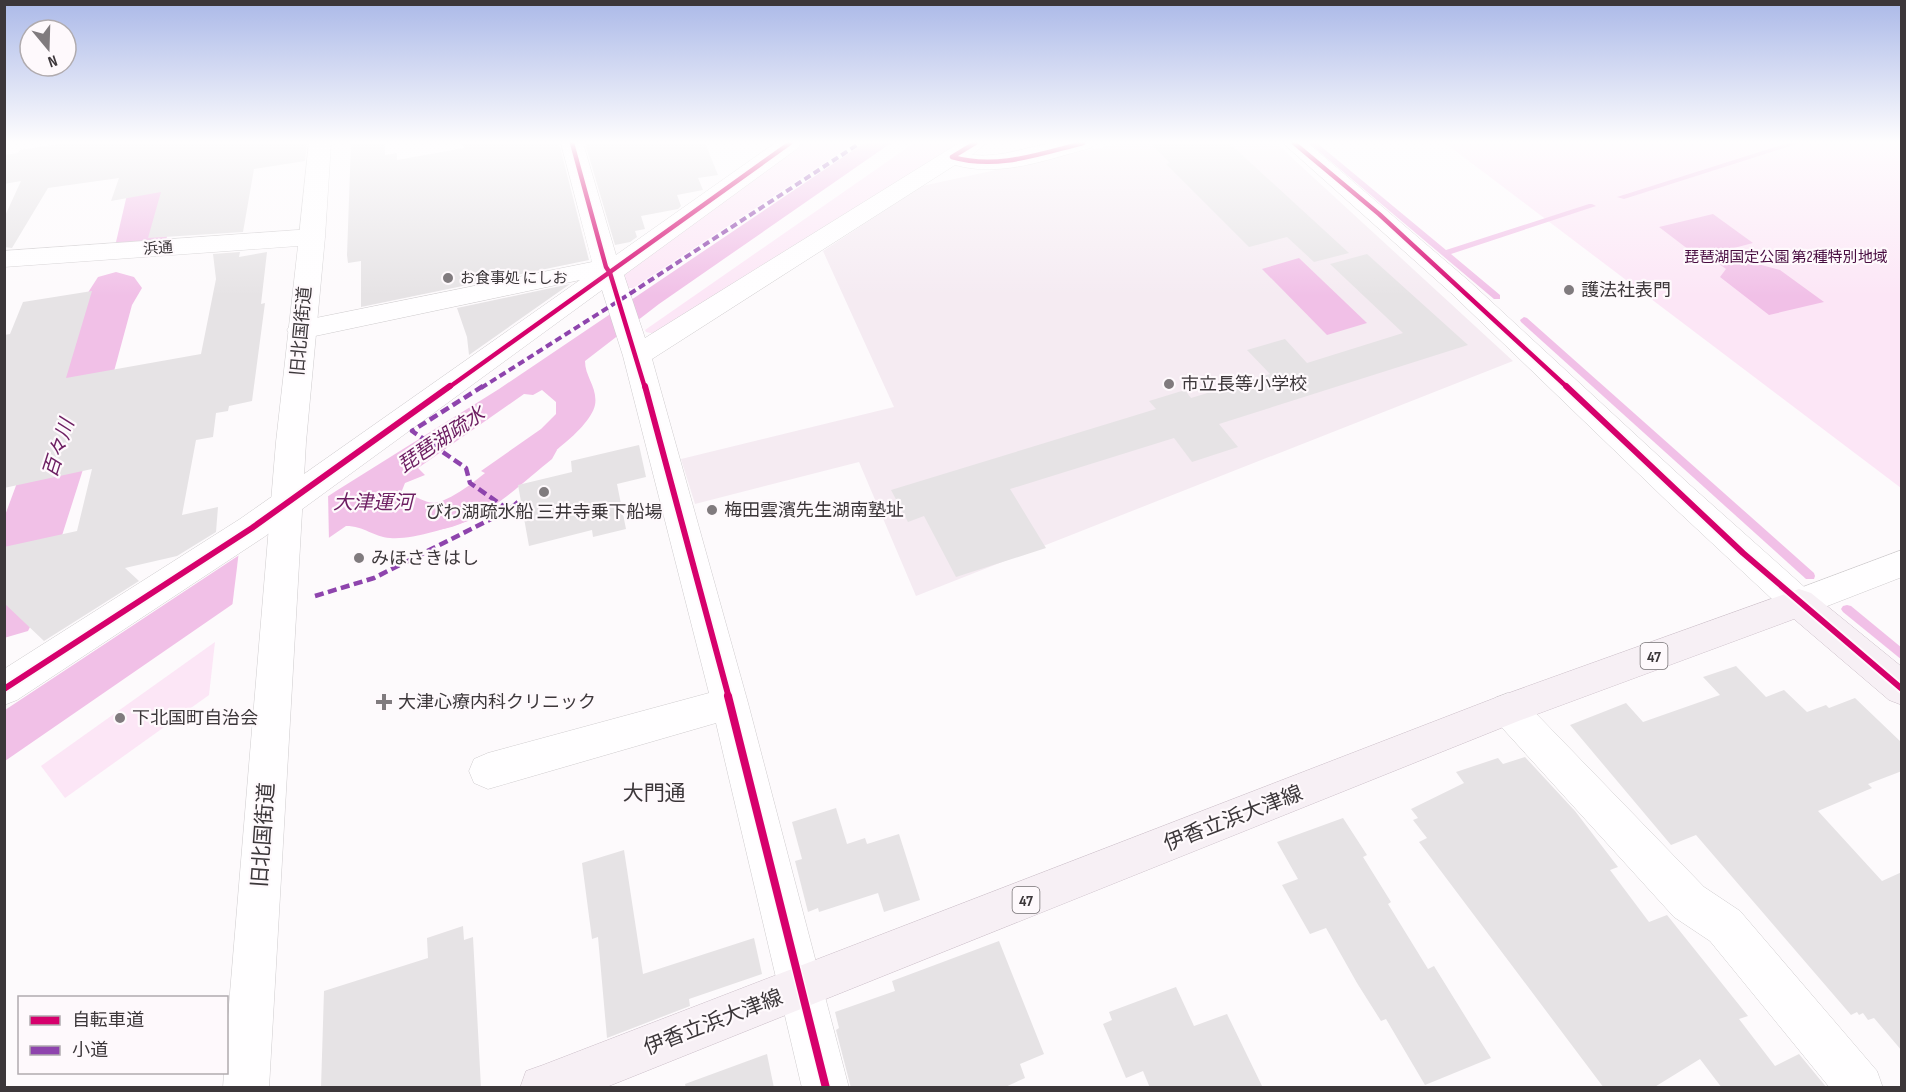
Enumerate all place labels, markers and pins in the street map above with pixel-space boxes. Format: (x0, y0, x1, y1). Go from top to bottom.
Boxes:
place label: お食事処 にしお (460, 269, 567, 288)
marker: お食事処 にしお (441, 271, 455, 285)
place label: 護法社表門 (1581, 280, 1671, 301)
marker: 護法社表門 (1562, 283, 1576, 297)
place label: 市立長等小学校 (1181, 374, 1307, 395)
marker: 市立長等小学校 (1162, 377, 1176, 391)
marker: びわ湖疏水船 三井寺乗下船場 (537, 485, 551, 499)
place label: 梅田雲濱先生湖南塾址 (724, 500, 904, 521)
place label: びわ湖疏水船 三井寺乗下船場 (426, 502, 662, 523)
marker: 梅田雲濱先生湖南塾址 (705, 503, 719, 517)
place label: みほさきはし (371, 548, 479, 569)
marker: みほさきはし (352, 551, 366, 565)
place label: 大津心療内科クリニック (398, 692, 596, 713)
marker: 大津心療内科クリニック (375, 693, 393, 711)
place label: 下北国町自治会 (132, 708, 258, 729)
marker: 下北国町自治会 (113, 711, 127, 725)

